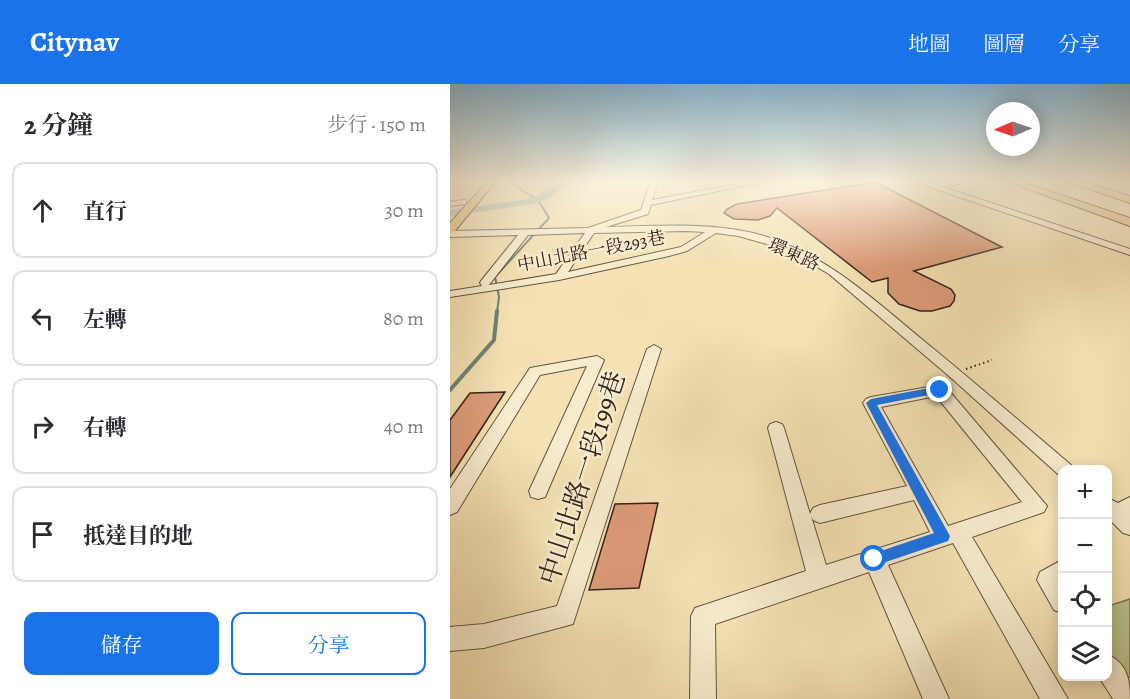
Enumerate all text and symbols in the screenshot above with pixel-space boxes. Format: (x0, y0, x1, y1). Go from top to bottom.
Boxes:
text: Citynav (30, 23, 119, 61)
text: 地圖 (908, 30, 950, 58)
text: 圖層 (983, 30, 1025, 58)
text: 分享 (1058, 30, 1100, 58)
north arrow (986, 102, 1040, 156)
text: 2 分鐘 (24, 108, 93, 143)
text: 步行 · 150 m (327, 111, 426, 138)
icon: ahead (26, 194, 59, 227)
text: 直行 (83, 197, 127, 227)
text: 30 m (384, 197, 424, 224)
street label: 中山北路一段293巷 (515, 225, 667, 277)
street label: 環東路 (764, 232, 824, 276)
icon: left (26, 302, 59, 335)
text: 左轉 (83, 305, 127, 335)
text: 80 m (383, 305, 424, 332)
street label: 中山北路一段199巷 (530, 366, 634, 590)
route end (926, 376, 952, 402)
icon: right (26, 410, 59, 443)
text: 右轉 (83, 413, 127, 443)
text: 40 m (384, 413, 424, 440)
map controls (1058, 465, 1112, 681)
button: + (1058, 465, 1112, 519)
icon: arrive (26, 518, 59, 551)
button: − (1058, 519, 1112, 573)
text: 抵達目的地 (83, 521, 193, 551)
route start (860, 545, 886, 571)
button: locate (1058, 573, 1112, 627)
button: 儲存 (24, 612, 219, 675)
button: 分享 (231, 612, 426, 675)
button: layers (1058, 627, 1112, 681)

